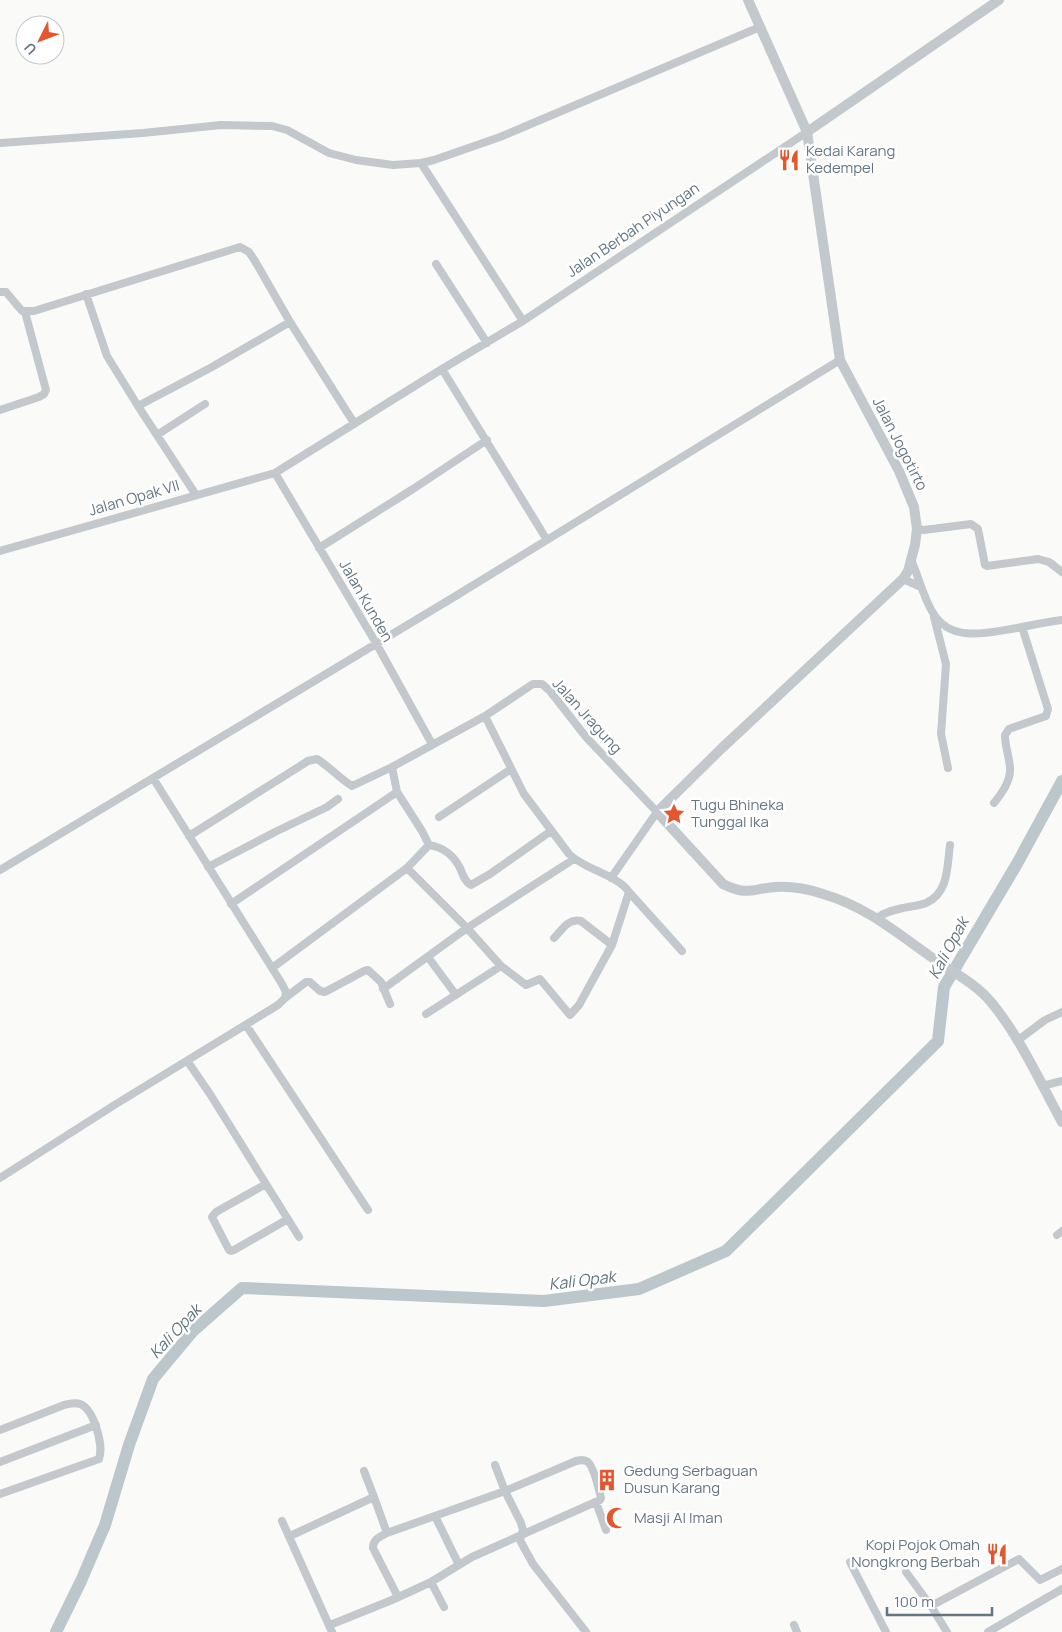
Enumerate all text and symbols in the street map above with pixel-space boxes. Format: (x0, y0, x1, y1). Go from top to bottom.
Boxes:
north arrow (15, 15, 65, 65)
text: U (20, 39, 40, 59)
place label: Kedai Karang Kedempel (806, 140, 895, 178)
restaurant icon: Kedai Karang Kedempel (776, 147, 802, 173)
street label: Jalan Berbah Piyungan (562, 177, 703, 282)
street label: Jalan Jogotirto (868, 394, 933, 494)
street label: Jalan Opak VII (86, 475, 182, 521)
street label: Jalan Kunden (334, 556, 398, 646)
street label: Jalan Jragung (548, 673, 627, 758)
place label: Tugu Bhineka Tunggal Ika (691, 794, 784, 832)
place icon: Tugu Bhineka Tunggal Ika (661, 801, 687, 827)
water label: Kali Opak (923, 911, 974, 983)
water label: Kali Opak (547, 1265, 619, 1295)
water label: Kali Opak (144, 1298, 207, 1363)
place label: Gedung Serbaguan Dusun Karang (624, 1460, 758, 1498)
building icon: Gedung Serbaguan Dusun Karang (594, 1467, 620, 1493)
mosque icon: Masji Al Iman (604, 1505, 630, 1531)
place label: Masji Al Iman (634, 1507, 723, 1528)
place label: Kopi Pojok Omah Nongkrong Berbah (851, 1534, 980, 1572)
restaurant icon: Kopi Pojok Omah Nongkrong Berbah (984, 1541, 1010, 1567)
scale bar (887, 1584, 992, 1616)
text: 100 m (894, 1591, 934, 1612)

